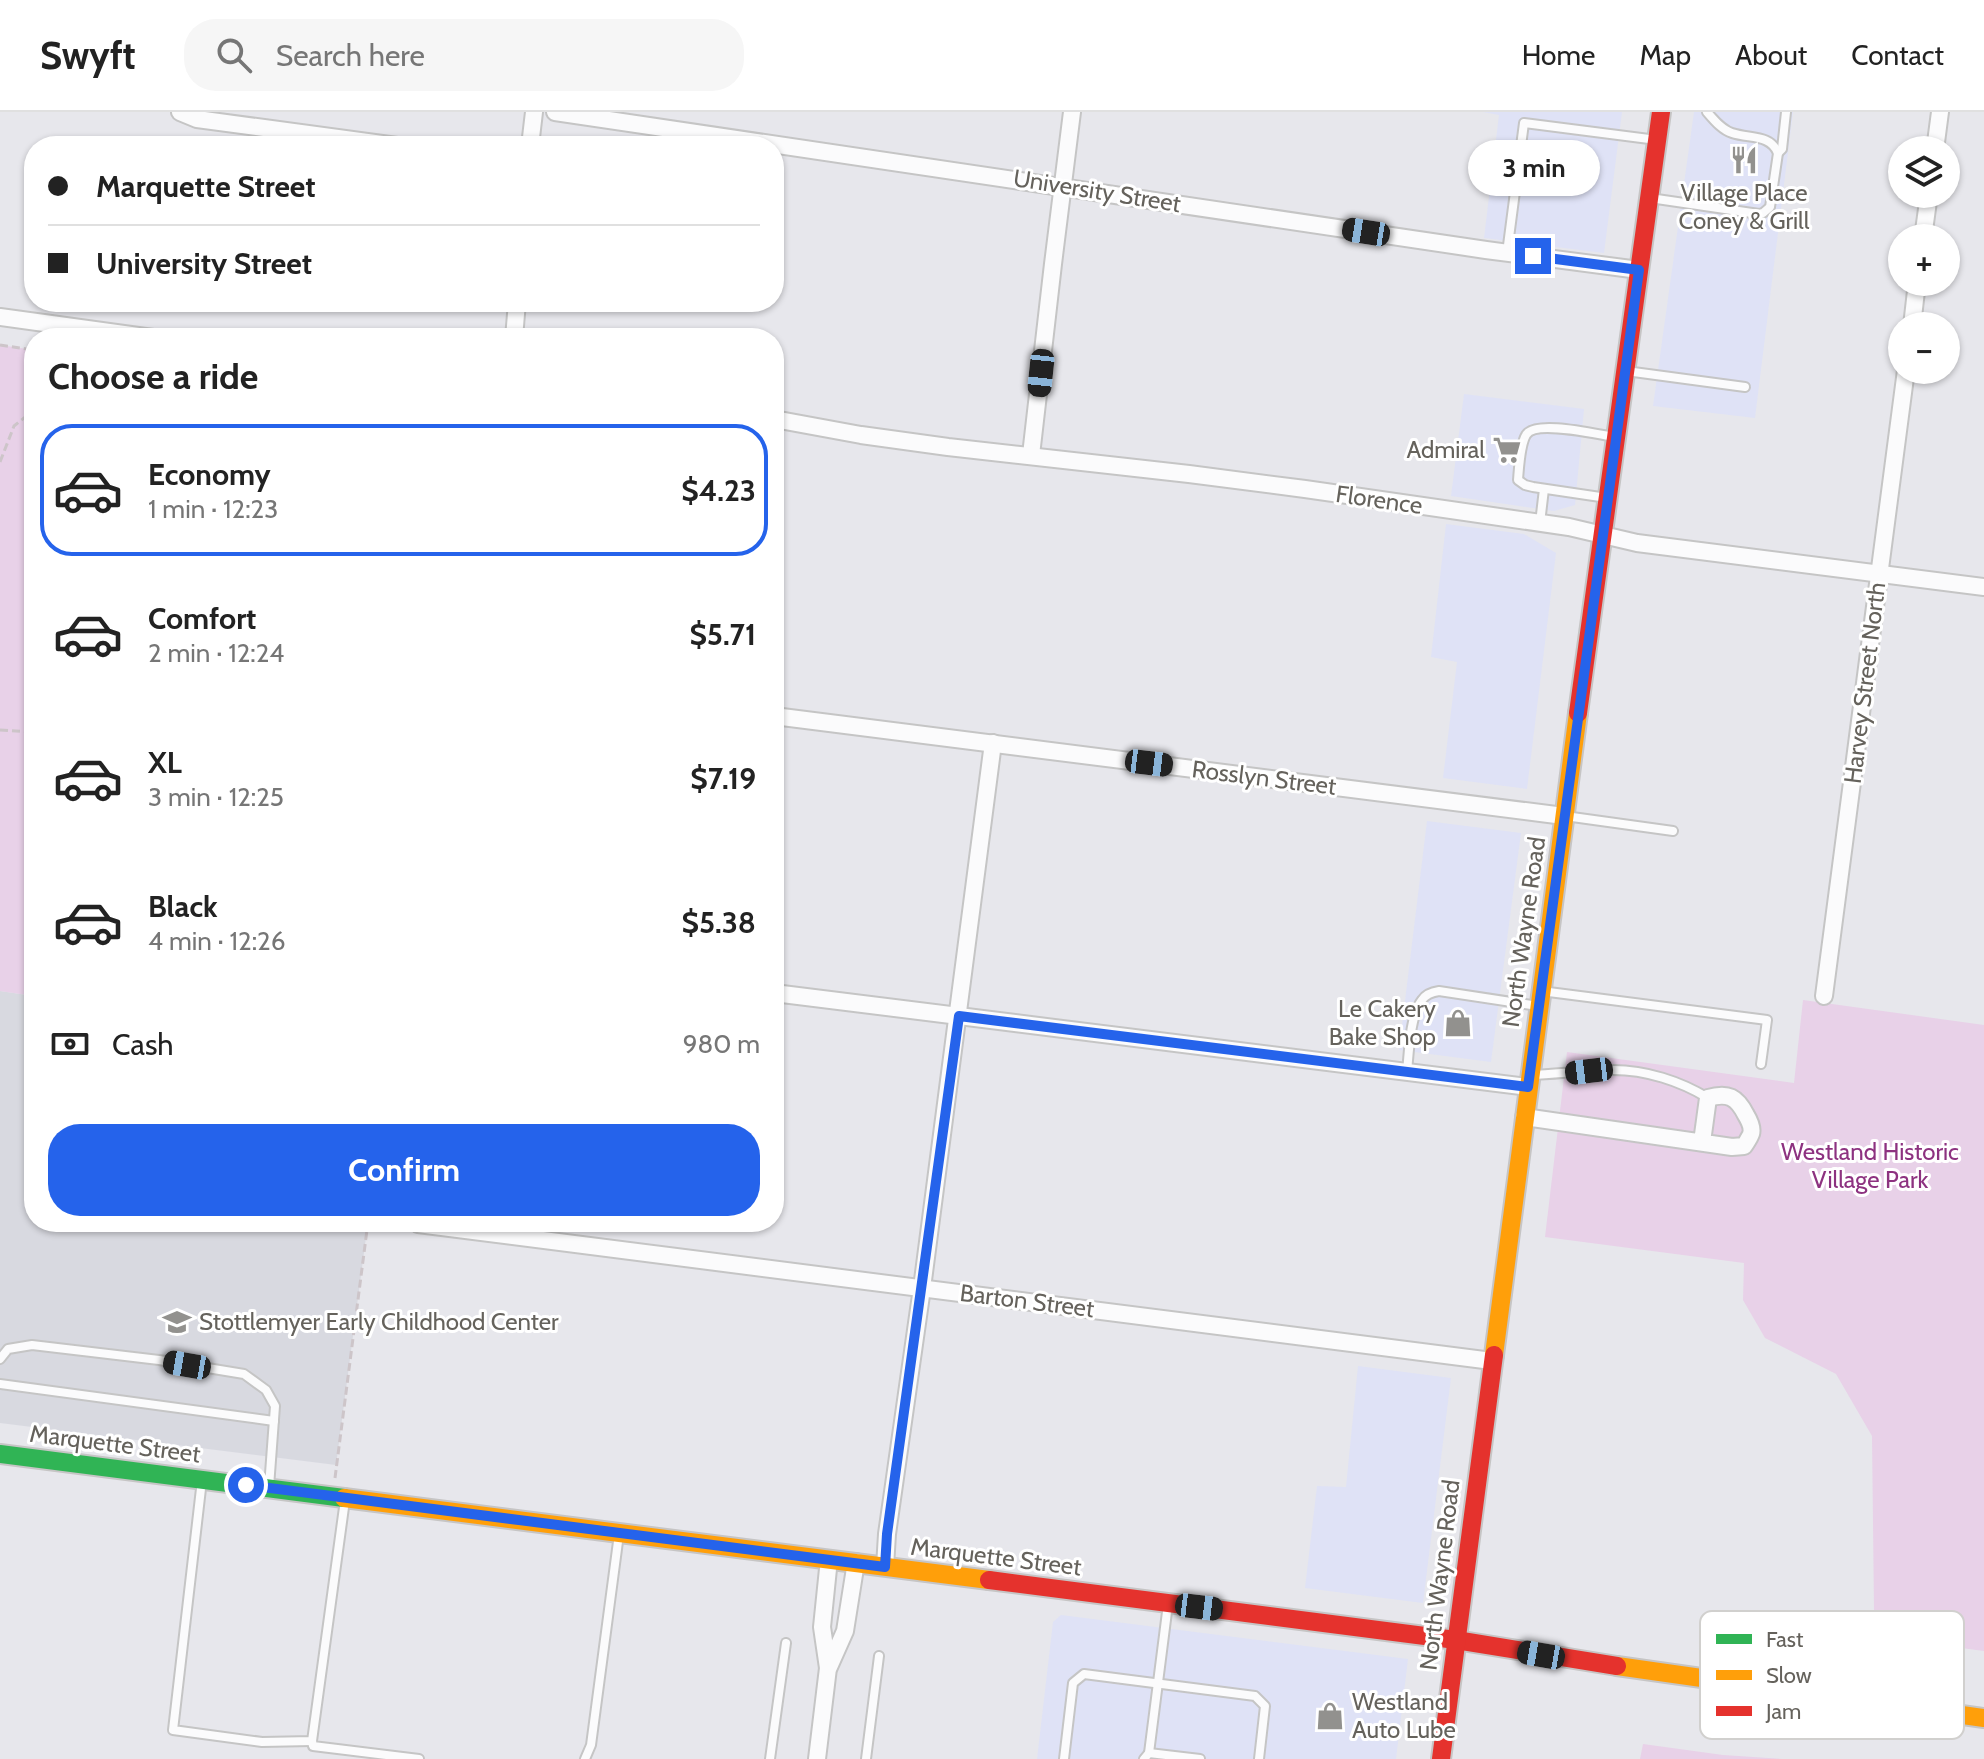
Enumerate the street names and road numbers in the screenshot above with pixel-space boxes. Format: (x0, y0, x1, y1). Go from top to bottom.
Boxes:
street label: University Street (1011, 163, 1183, 218)
street label: Florence (1334, 479, 1424, 520)
street label: Harvey Street North (1838, 581, 1891, 785)
street label: Rosslyn Street (1190, 754, 1338, 801)
street label: North Wayne Road (1496, 835, 1551, 1029)
street label: Barton Street (958, 1278, 1096, 1323)
street label: Marquette Street (28, 1419, 202, 1468)
street label: North Wayne Road (1413, 1478, 1466, 1672)
street label: Marquette Street (909, 1532, 1083, 1581)

